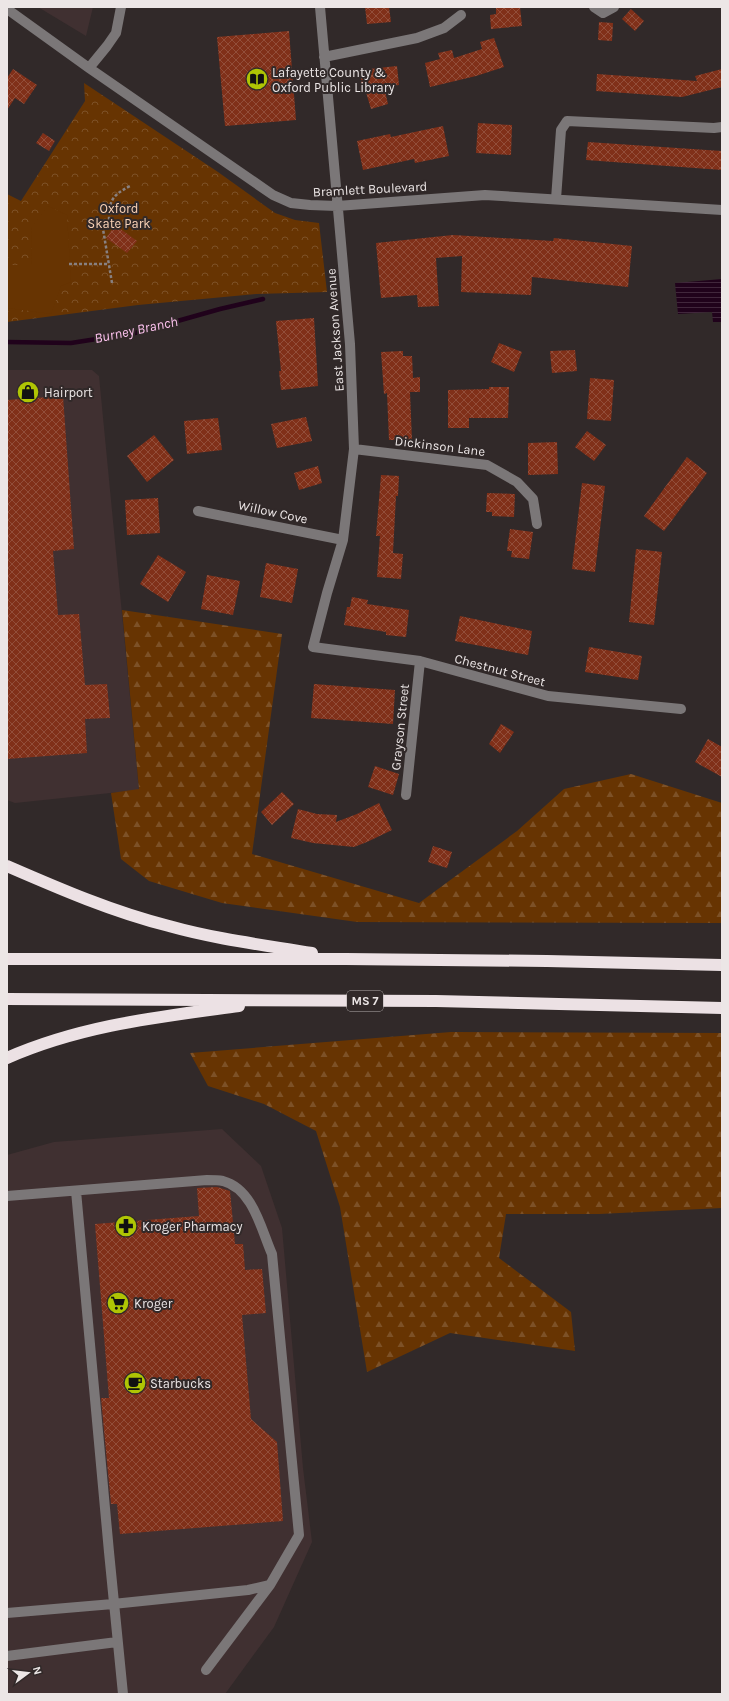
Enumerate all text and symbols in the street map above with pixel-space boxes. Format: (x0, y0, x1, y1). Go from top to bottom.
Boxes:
place label: Lafayette County & Oxford Public Library (272, 65, 394, 95)
library icon: Lafayette County & Oxford Public Library (244, 66, 270, 92)
street label: Bramlett Boulevard (312, 179, 428, 199)
park label: Oxford Skate Park (87, 201, 151, 231)
street label: East Jackson Avenue (323, 268, 347, 392)
water label: Burney Branch (93, 313, 179, 347)
shop icon: Hairport (15, 379, 41, 405)
place label: Hairport (44, 385, 93, 400)
street label: Dickinson Lane (394, 433, 486, 459)
street label: Willow Cove (237, 497, 309, 527)
street label: Chestnut Street (453, 651, 547, 689)
street label: Grayson Street (388, 683, 412, 771)
road number: MS 7 (347, 991, 383, 1011)
pharmacy icon: Kroger Pharmacy (113, 1213, 139, 1239)
place label: Kroger Pharmacy (142, 1219, 242, 1234)
supermarket icon: Kroger (105, 1290, 131, 1316)
place label: Kroger (134, 1296, 173, 1311)
cafe icon: Starbucks (122, 1370, 148, 1396)
place label: Starbucks (150, 1376, 211, 1391)
north arrow (8, 1653, 48, 1693)
text: N (30, 1665, 44, 1676)

